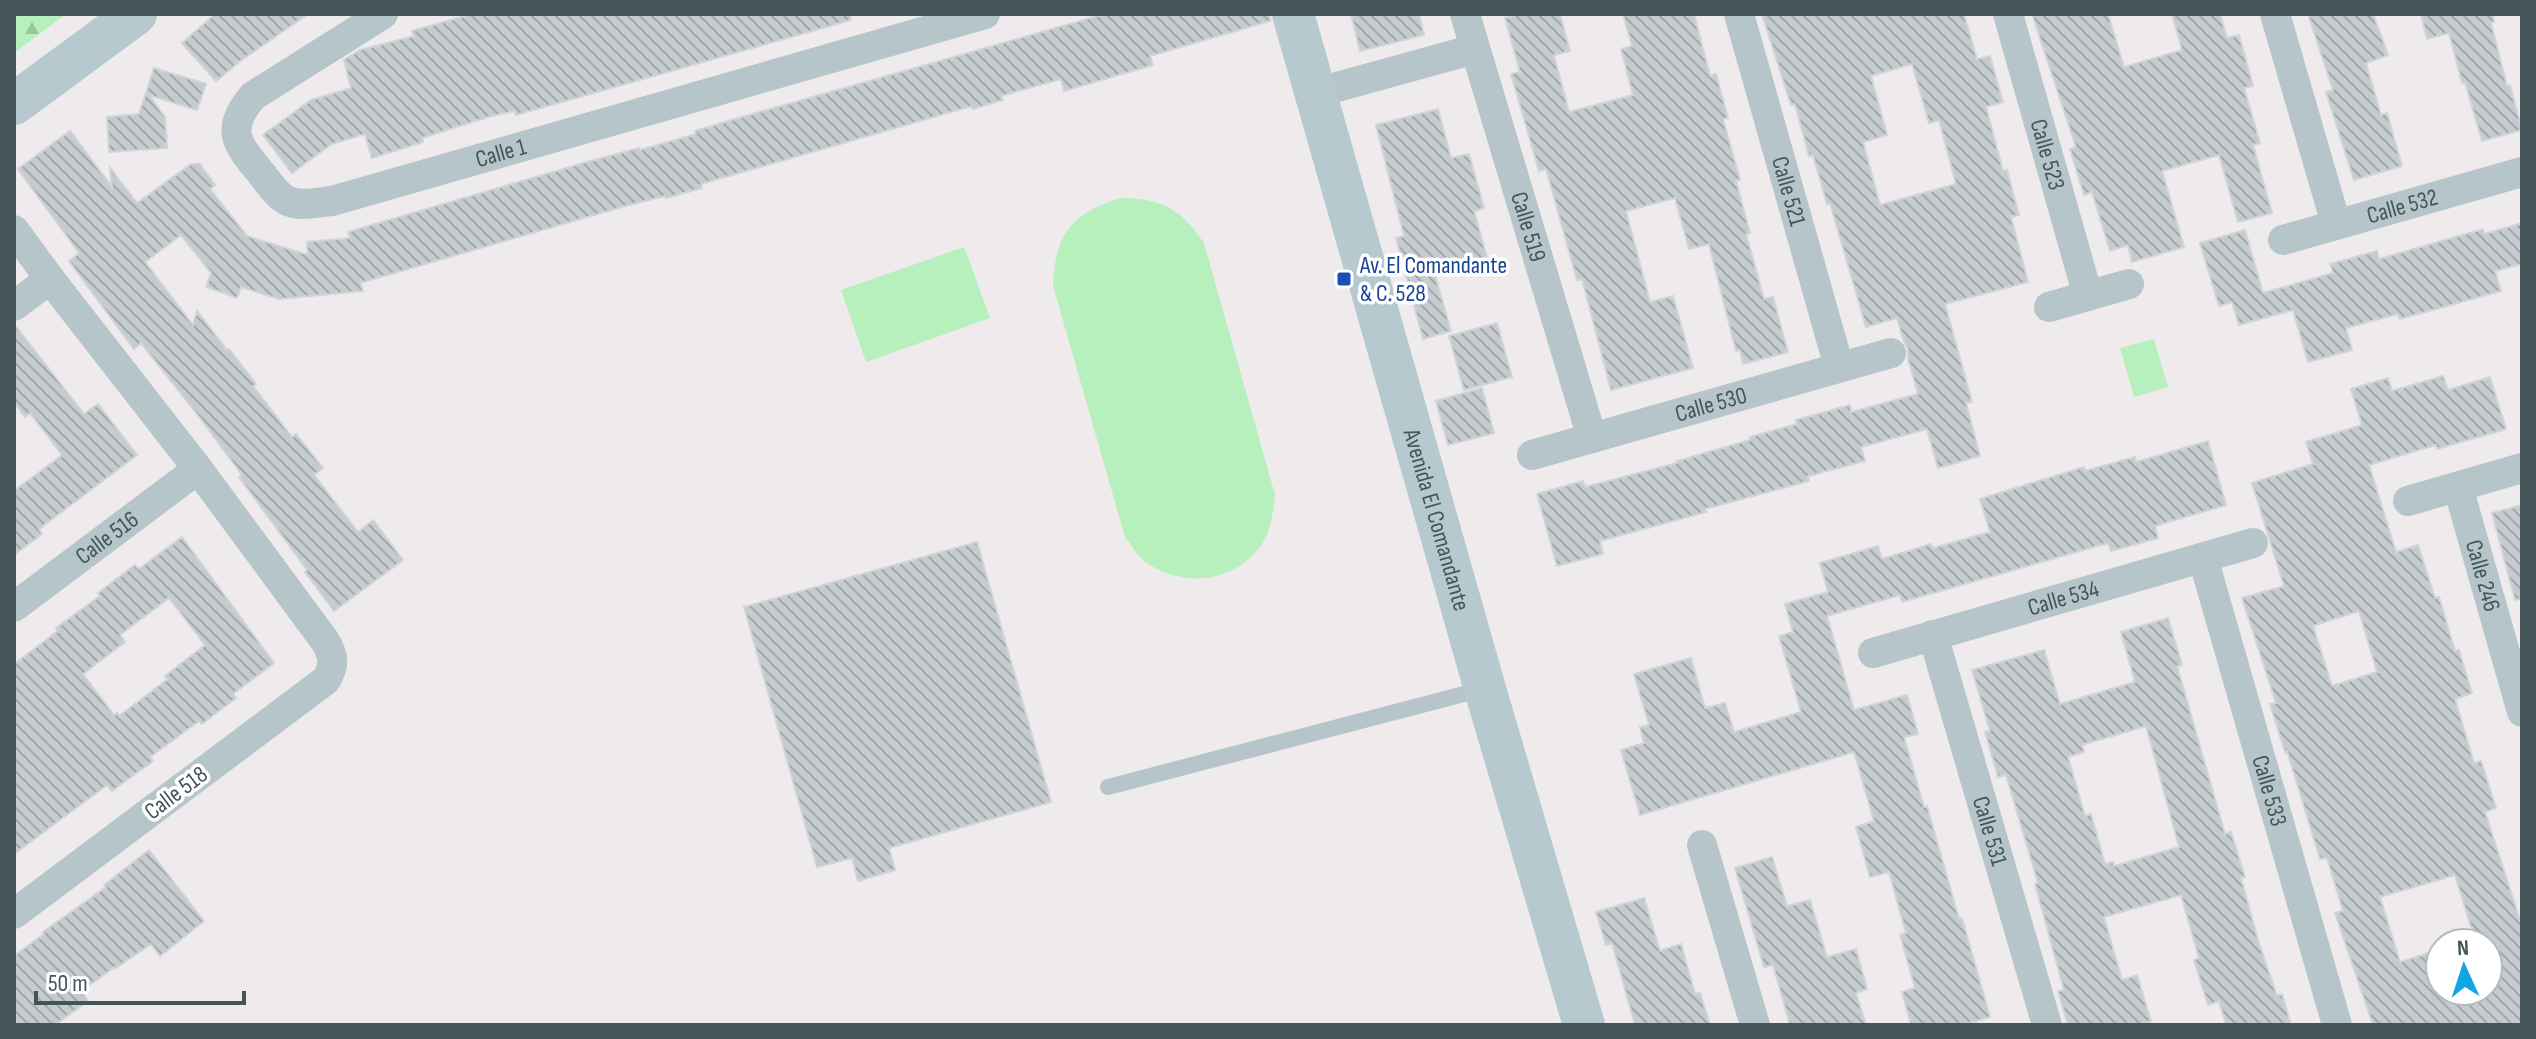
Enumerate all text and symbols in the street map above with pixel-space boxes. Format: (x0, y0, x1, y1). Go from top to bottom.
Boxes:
street label: Calle 523 (2024, 116, 2072, 193)
street label: Calle 1 (472, 132, 530, 174)
street label: Calle 521 (1766, 153, 1813, 230)
street label: Calle 532 (2363, 182, 2441, 230)
street label: Calle 519 (1505, 188, 1553, 265)
place label: Av. El Comandante & C. 528 (1359, 251, 1507, 308)
marker: Av. El Comandante & C. 528 (1335, 270, 1353, 288)
street label: Calle 530 (1672, 380, 1750, 428)
street label: Avenida El Comandante (1397, 425, 1477, 614)
street label: Calle 516 (70, 504, 144, 570)
street label: Calle 246 (2459, 536, 2507, 615)
street label: Calle 534 (2024, 574, 2102, 622)
street label: Calle 533 (2246, 752, 2294, 830)
street label: Calle 518 (139, 760, 213, 826)
street label: Calle 531 (1966, 793, 2014, 870)
north arrow (2424, 927, 2504, 1007)
text: N (2456, 935, 2470, 962)
scale bar (36, 955, 244, 1005)
text: 50 m (48, 969, 88, 998)

